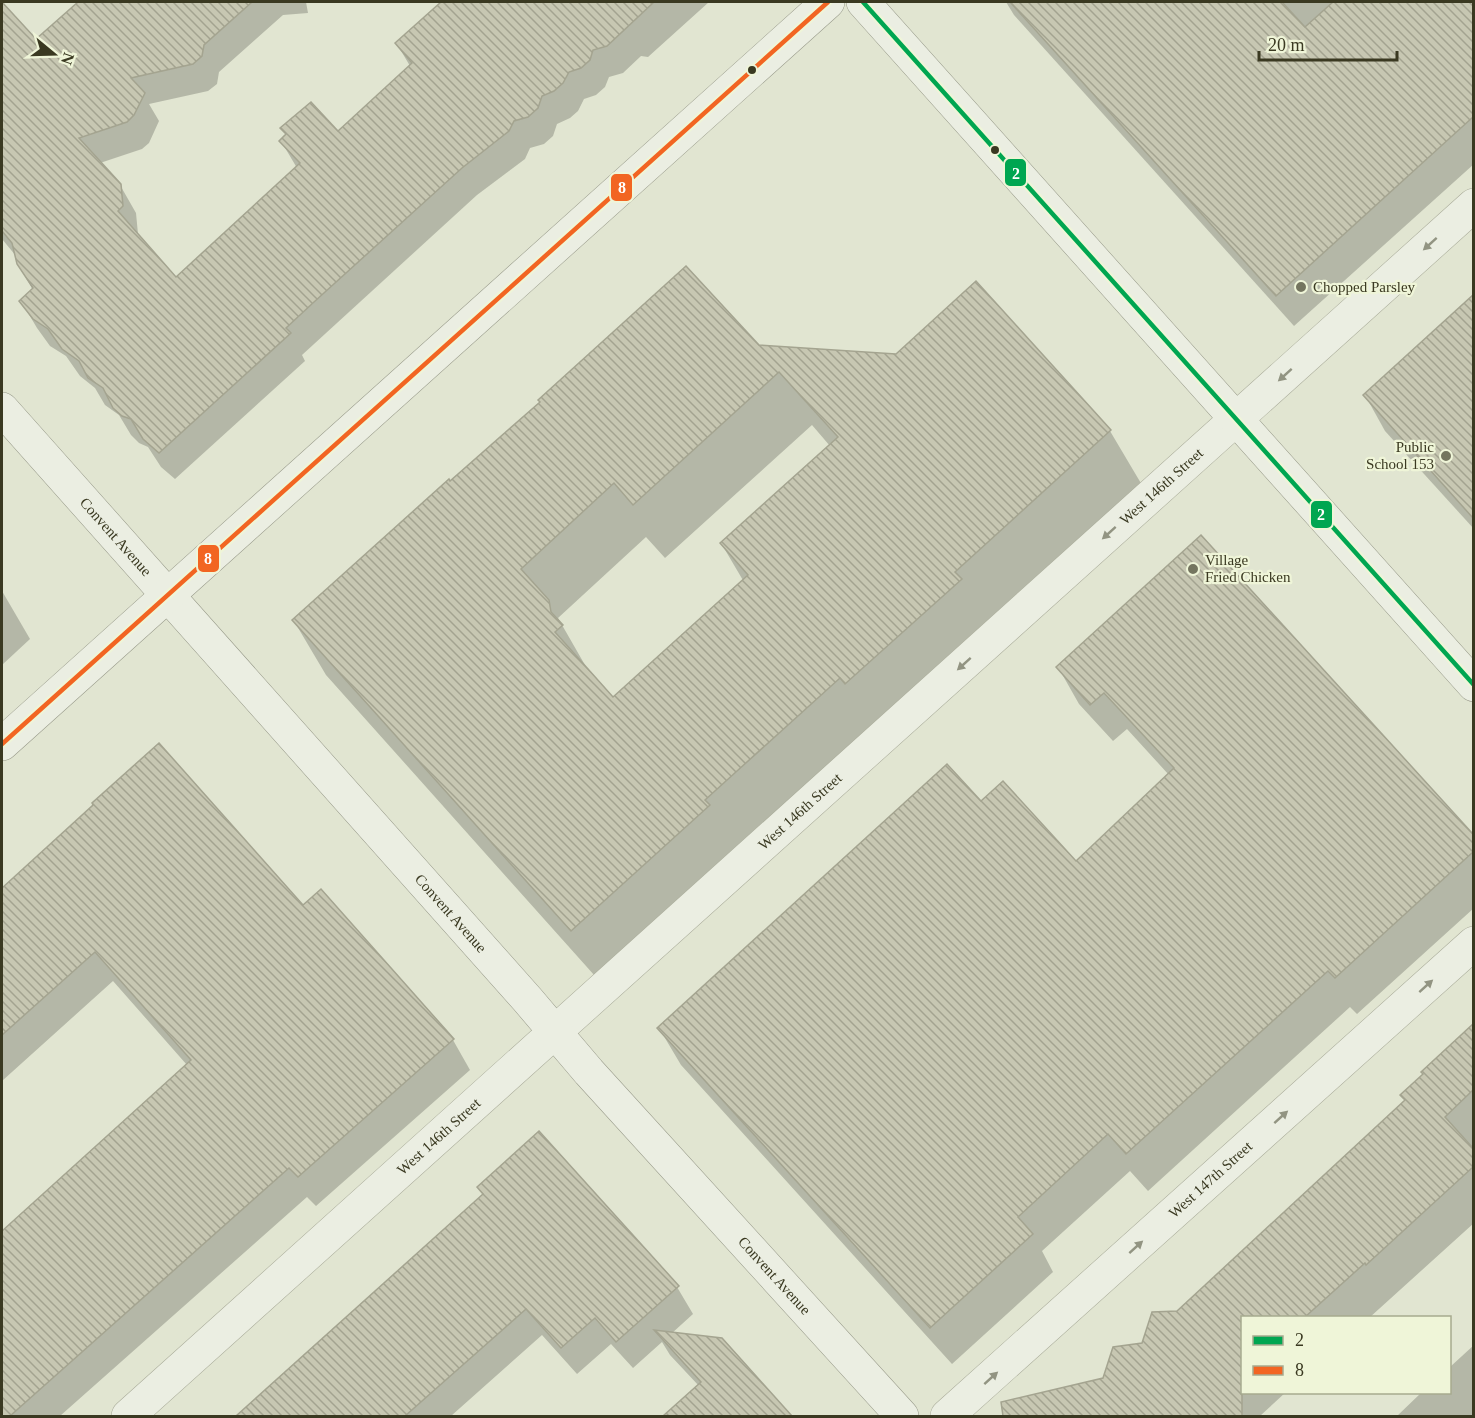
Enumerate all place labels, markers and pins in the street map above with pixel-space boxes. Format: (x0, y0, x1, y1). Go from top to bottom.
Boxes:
unlabelled marker (746, 64, 758, 76)
unlabelled marker (989, 144, 1001, 156)
place label: Chopped Parsley (1313, 279, 1416, 295)
marker: Chopped Parsley (1294, 280, 1308, 294)
place label: Public School 153 (1366, 439, 1434, 472)
marker: Public School 153 (1439, 449, 1453, 463)
place label: Village Fried Chicken (1205, 552, 1291, 585)
marker: Village Fried Chicken (1186, 562, 1200, 576)

